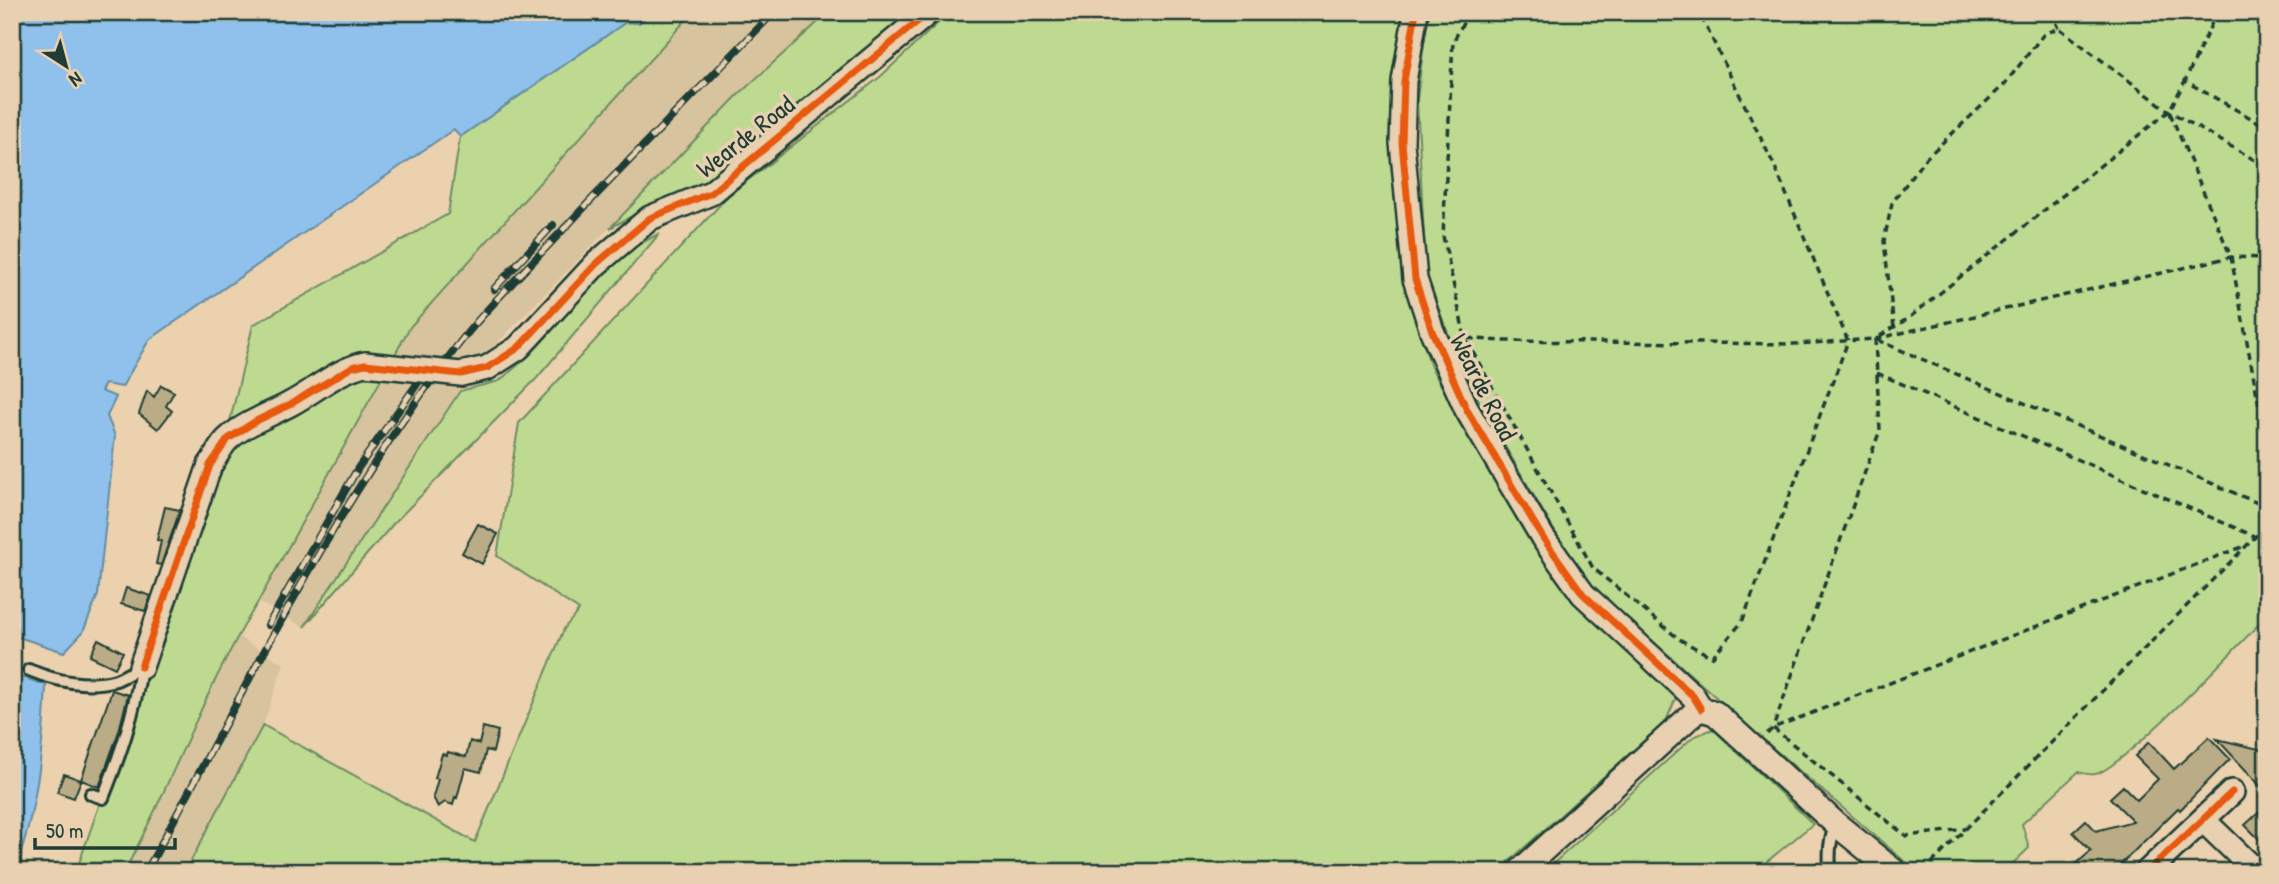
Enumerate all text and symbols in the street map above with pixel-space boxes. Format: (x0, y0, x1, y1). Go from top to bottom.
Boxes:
north arrow (32, 32, 102, 102)
text: N (64, 66, 88, 93)
street label: Wearde Road (689, 87, 801, 185)
street label: Wearde Road (1442, 328, 1526, 446)
scale bar (35, 807, 175, 851)
text: 50 m (46, 816, 83, 845)

